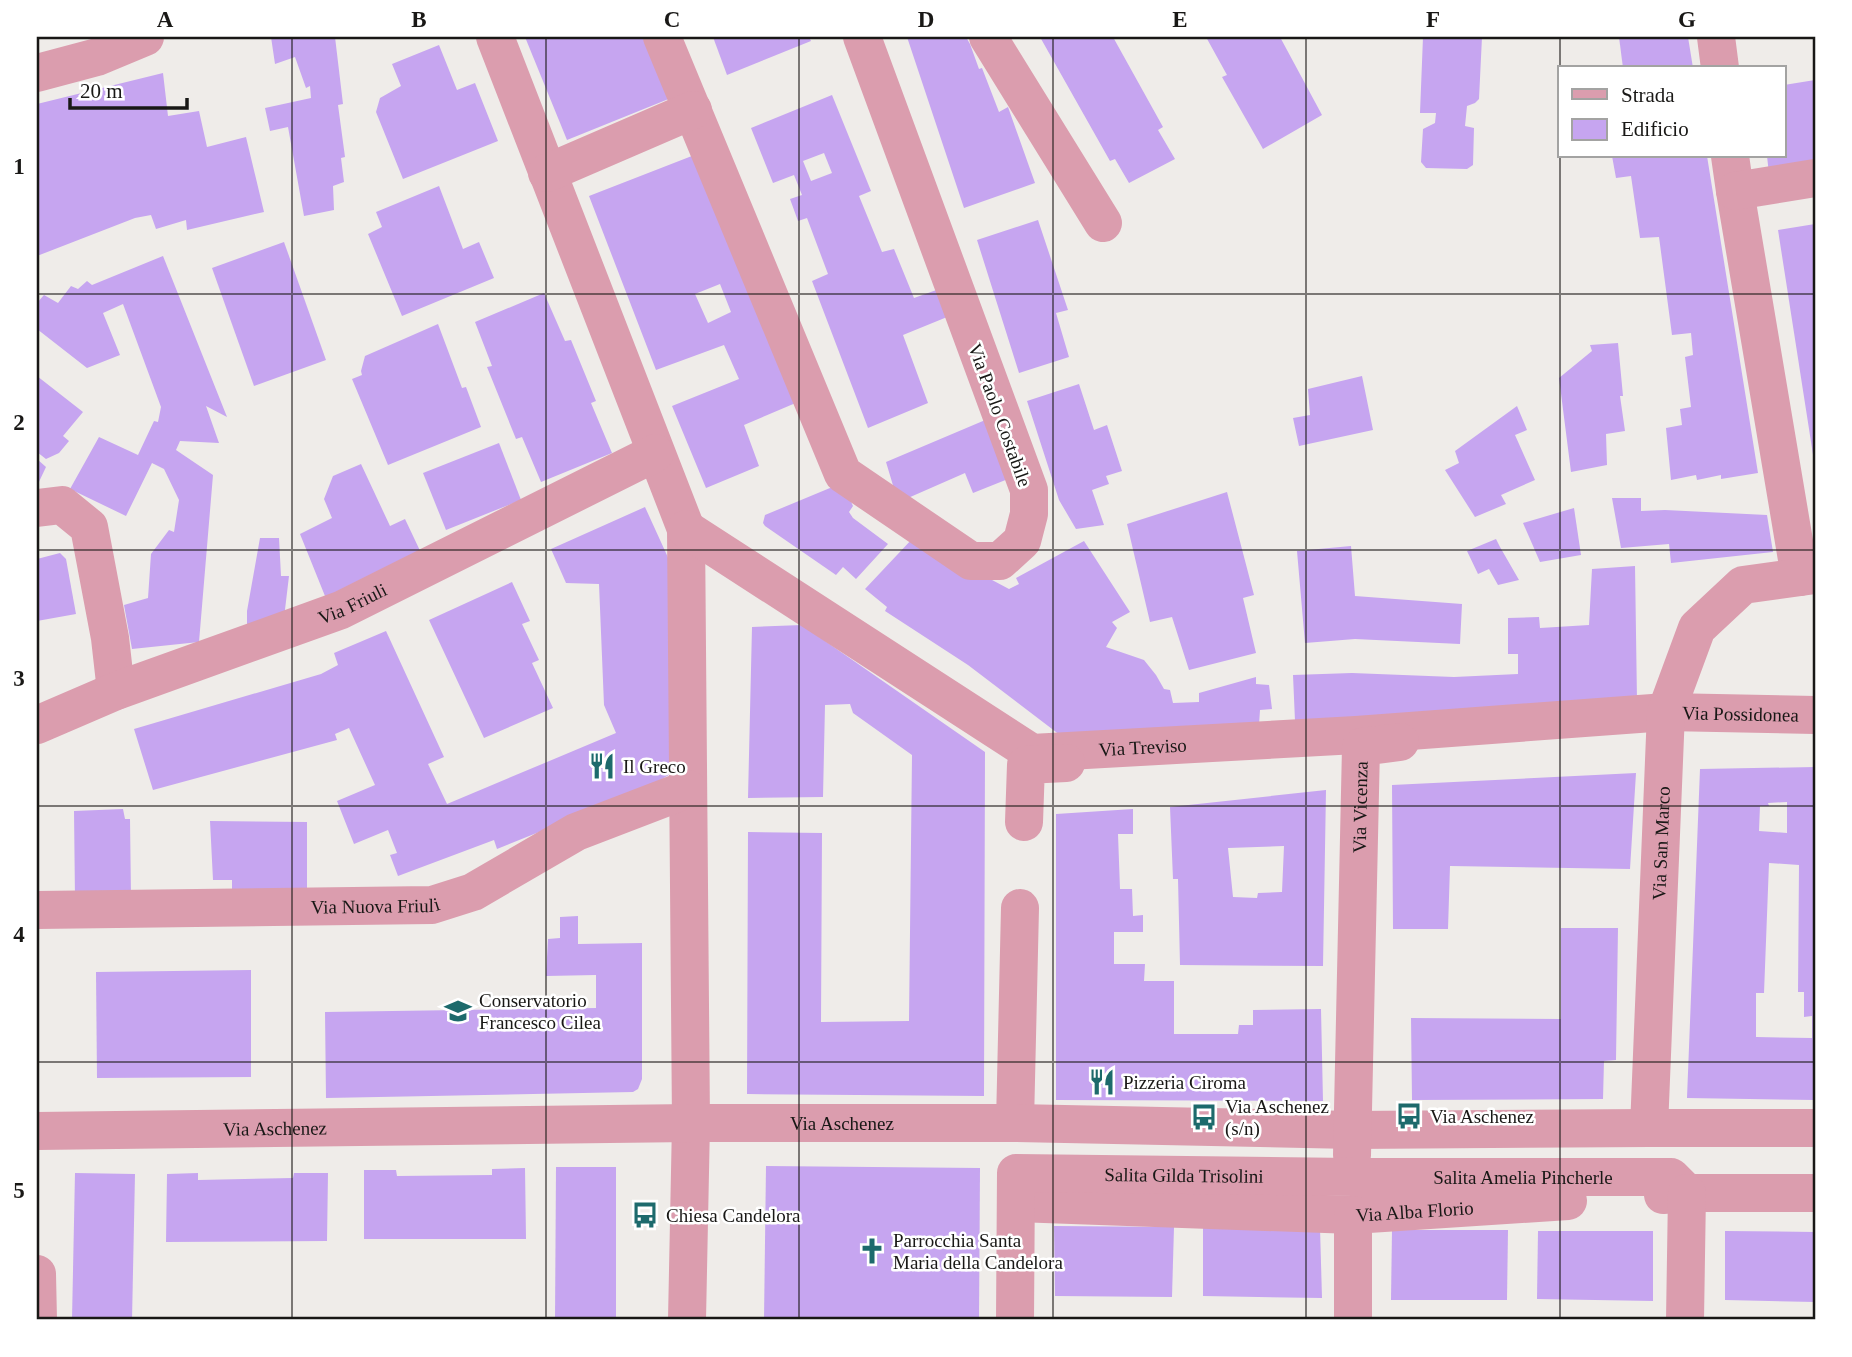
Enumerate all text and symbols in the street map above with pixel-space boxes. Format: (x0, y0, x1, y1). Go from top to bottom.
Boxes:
text: A (157, 7, 174, 32)
text: B (411, 7, 427, 32)
text: C (664, 7, 680, 32)
text: D (918, 7, 934, 32)
text: E (1172, 7, 1188, 32)
text: F (1426, 7, 1440, 32)
text: G (1678, 7, 1696, 32)
scale bar (70, 66, 187, 110)
legend (1558, 66, 1786, 158)
text: 20 m (80, 79, 123, 103)
text: Strada (1621, 83, 1675, 107)
text: Edificio (1621, 117, 1689, 141)
text: 1 (13, 154, 25, 179)
street label: Via Paolo Costabile (964, 341, 1036, 489)
text: 2 (13, 410, 25, 435)
street label: Via Friuli (315, 578, 390, 628)
text: 3 (13, 666, 25, 691)
street label: Via Possidonea (1682, 702, 1800, 725)
street label: Via Treviso (1098, 734, 1187, 760)
restaurant icon: Il Greco (587, 751, 617, 781)
place label: Il Greco (623, 756, 686, 777)
street label: Via Vicenza (1348, 760, 1371, 853)
street label: Via San Marco (1648, 786, 1673, 901)
street label: Via Nuova Friuli (310, 893, 442, 917)
text: 4 (13, 922, 25, 947)
place label: Conservatorio Francesco Cilea (479, 990, 601, 1033)
school or university icon: Conservatorio Francesco Cilea (443, 996, 473, 1026)
restaurant icon: Pizzeria Ciroma (1087, 1067, 1117, 1097)
place label: Pizzeria Ciroma (1123, 1072, 1246, 1093)
place label: Via Aschenez (s/n) (1225, 1096, 1329, 1140)
bus stop icon: Via Aschenez (1394, 1101, 1424, 1131)
bus stop icon: Via Aschenez (s/n) (1189, 1102, 1219, 1132)
place label: Via Aschenez (1430, 1106, 1534, 1127)
street label: Via Aschenez (790, 1113, 894, 1134)
street label: Via Aschenez (223, 1117, 327, 1139)
street label: Salita Gilda Trisolini (1104, 1164, 1264, 1186)
street label: Salita Amelia Pincherle (1433, 1167, 1613, 1188)
text: 5 (13, 1178, 25, 1203)
street label: Via Alba Florio (1355, 1197, 1474, 1225)
bus stop icon: Chiesa Candelora (630, 1200, 660, 1230)
place label: Chiesa Candelora (666, 1205, 801, 1226)
place label: Parrocchia Santa Maria della Candelora (893, 1230, 1063, 1273)
church icon: Parrocchia Santa Maria della Candelora (857, 1236, 887, 1266)

